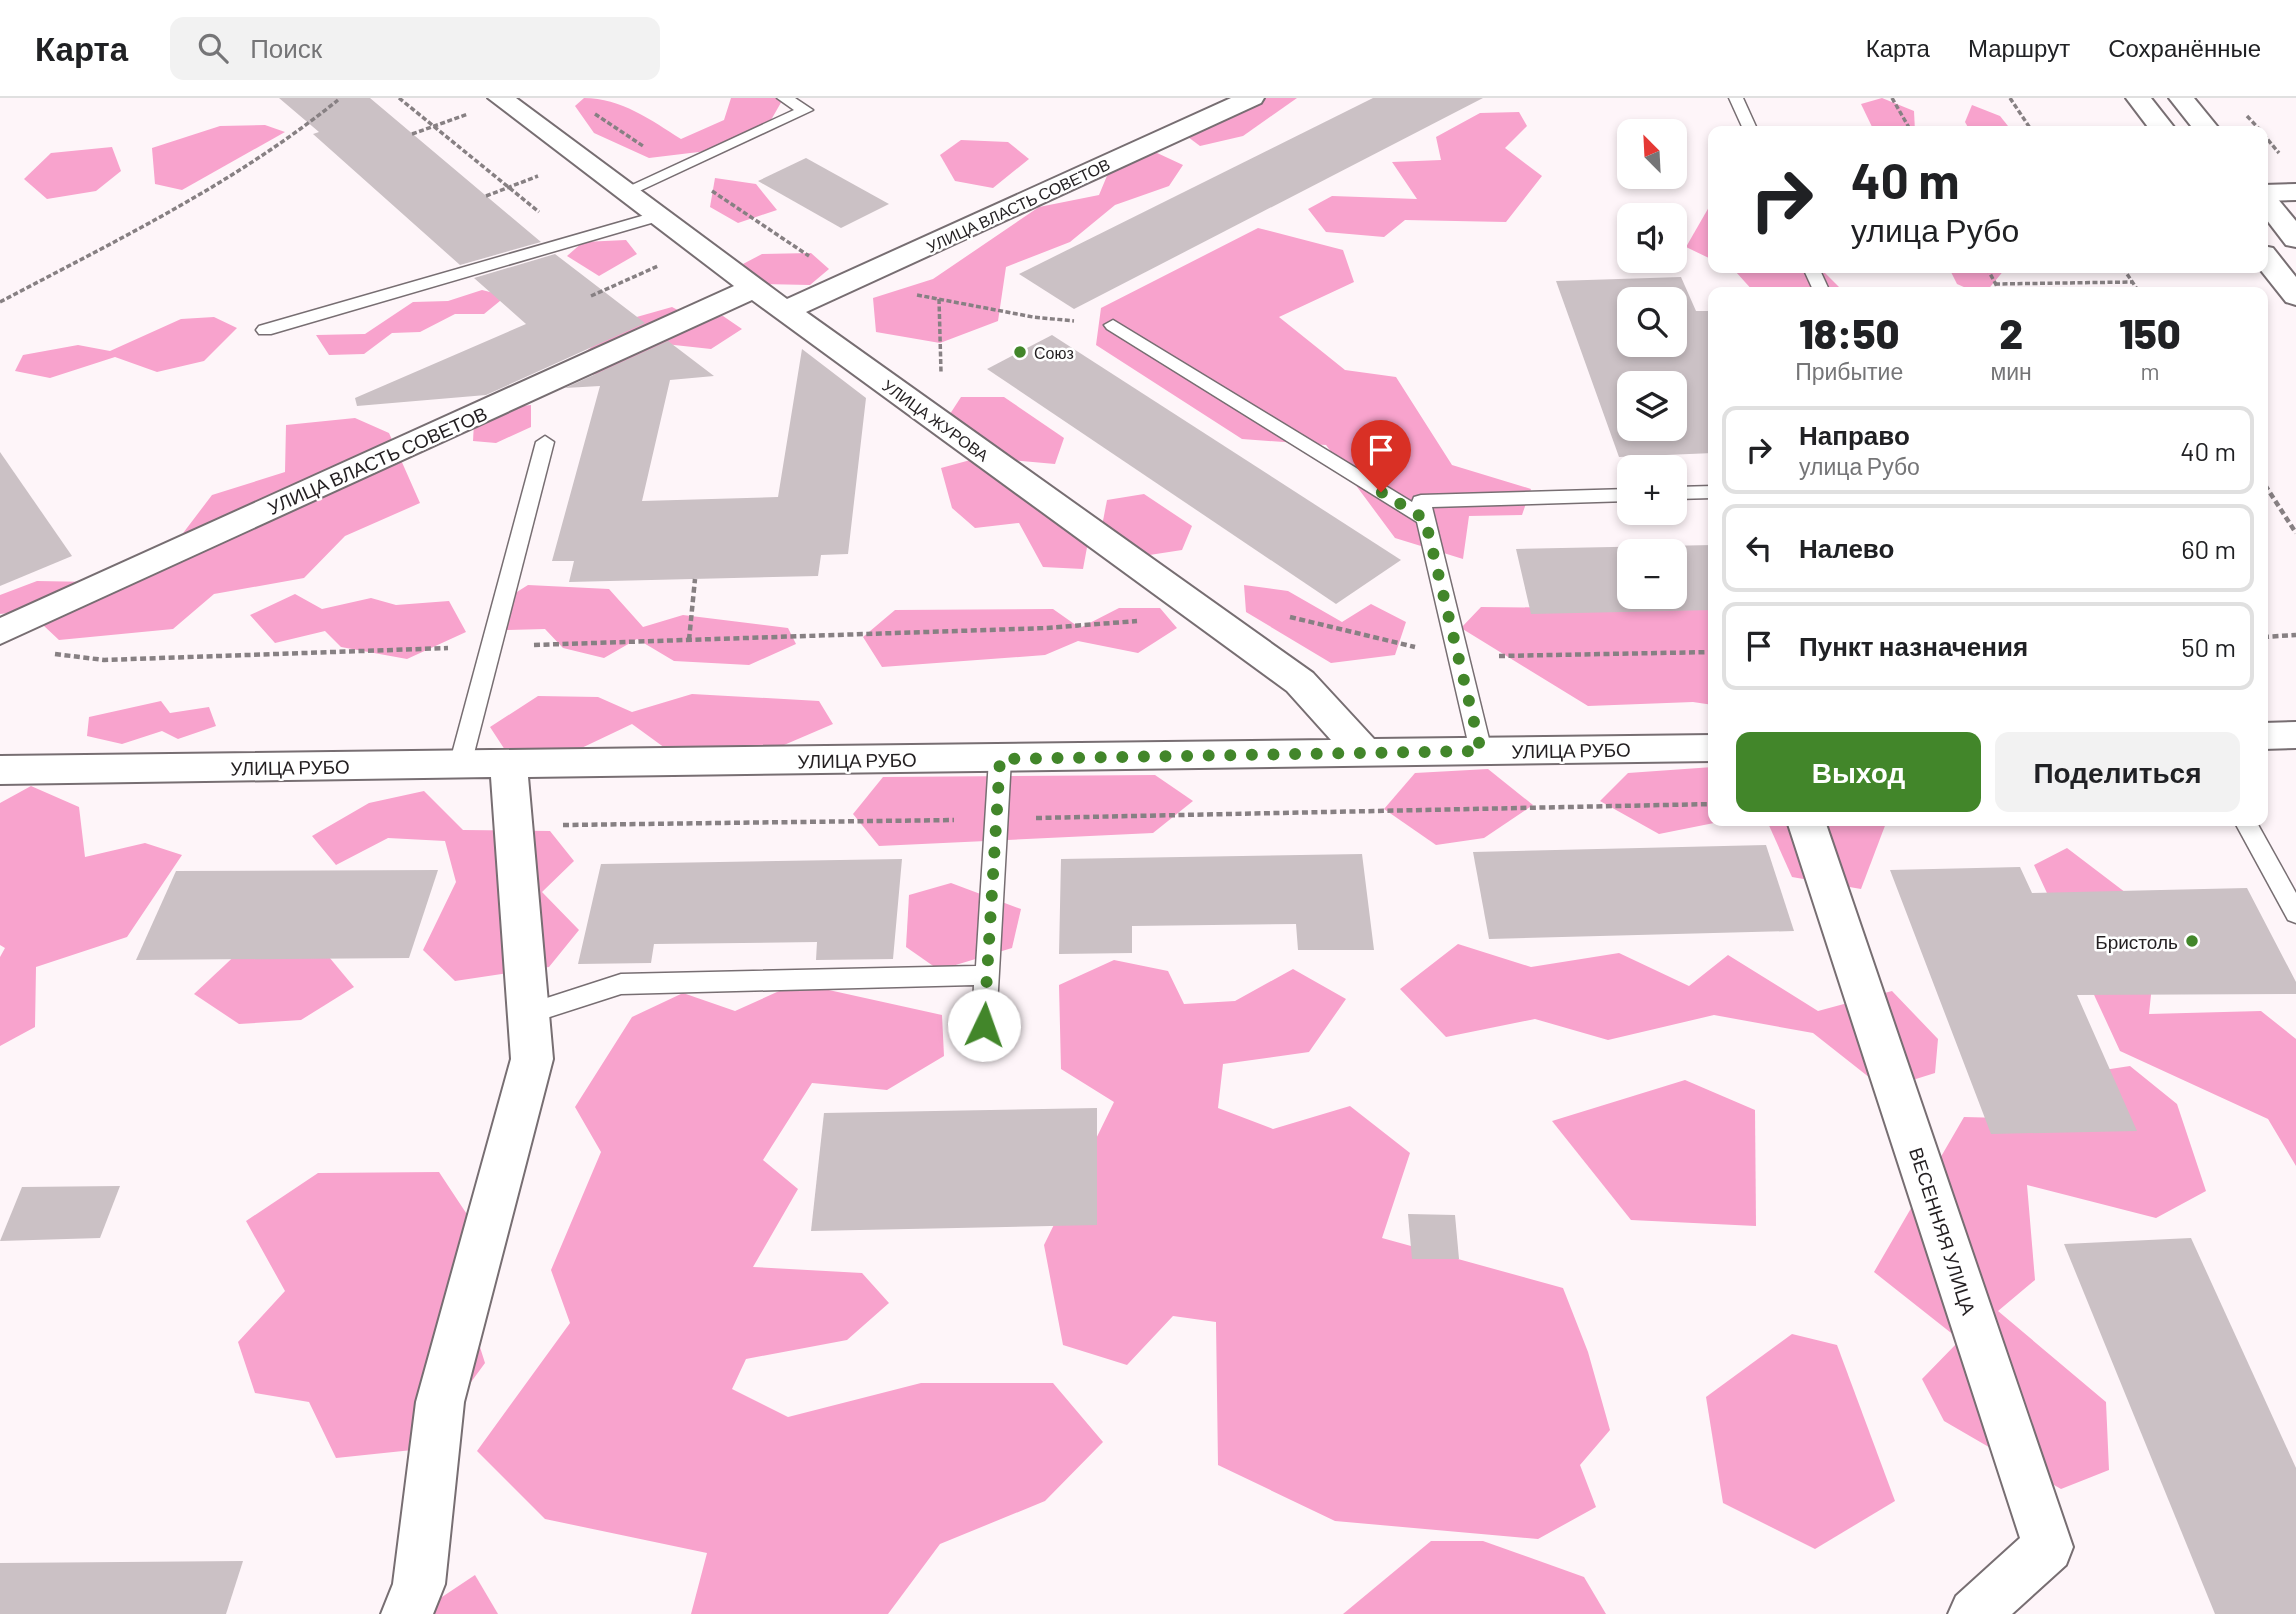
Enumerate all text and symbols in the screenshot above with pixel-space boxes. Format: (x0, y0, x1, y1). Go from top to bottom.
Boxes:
search box (170, 17, 660, 80)
text: Карта (35, 28, 128, 68)
icon: search (194, 29, 232, 67)
text: Поиск (250, 32, 322, 63)
text: Карта (1866, 33, 1930, 62)
text: Маршрут (1968, 33, 2070, 62)
text: Сохранённые (2108, 33, 2261, 62)
north arrow (1617, 119, 1687, 189)
map controls (1617, 119, 1687, 609)
text: 40 m (1851, 150, 1959, 209)
street label: УЛИЦА ВЛАСТЬ СОВЕТОВ (923, 154, 1113, 256)
icon: right (1736, 154, 1827, 245)
button: sound (1617, 203, 1687, 273)
text: улица Рубо (1851, 210, 2019, 248)
button: search (1617, 287, 1687, 357)
text: 18:50 (1799, 307, 1900, 357)
text: 2 (1999, 307, 2023, 357)
text: 150 (2119, 307, 2181, 357)
place label: Союз (1034, 343, 1074, 362)
marker: Союз (1012, 344, 1028, 360)
text: Прибытие (1795, 357, 1903, 385)
text: мин (1990, 357, 2032, 385)
text: m (2140, 357, 2159, 385)
button: layers (1617, 371, 1687, 441)
street label: УЛИЦА ЖУРОВА (879, 375, 993, 465)
street label: УЛИЦА ВЛАСТЬ СОВЕТОВ (264, 401, 490, 519)
text: Направо (1799, 419, 1910, 450)
pin (1351, 420, 1411, 492)
icon: arrive (1362, 431, 1400, 469)
icon: right (1740, 431, 1778, 469)
text: 40 m (2180, 435, 2236, 466)
text: улица Рубо (1799, 452, 1920, 480)
button: + (1617, 455, 1687, 525)
icon: left (1740, 529, 1778, 567)
text: Налево (1799, 532, 1894, 563)
text: 60 m (2181, 533, 2236, 564)
button: − (1617, 539, 1687, 609)
icon: arrive (1740, 627, 1778, 665)
text: Пункт назначения (1799, 630, 2028, 661)
text: 50 m (2181, 631, 2236, 662)
button: Выход (1736, 732, 1981, 812)
button: Поделиться (1995, 732, 2240, 812)
street label: УЛИЦА РУБО (1511, 737, 1631, 763)
street label: УЛИЦА РУБО (797, 747, 917, 773)
street label: УЛИЦА РУБО (230, 754, 350, 780)
place label: Бристоль (2095, 930, 2178, 953)
marker: Бристоль (2184, 933, 2200, 949)
position arrow (947, 988, 1021, 1062)
street label: ВЕСЕННЯЯ УЛИЦА (1905, 1144, 1981, 1318)

